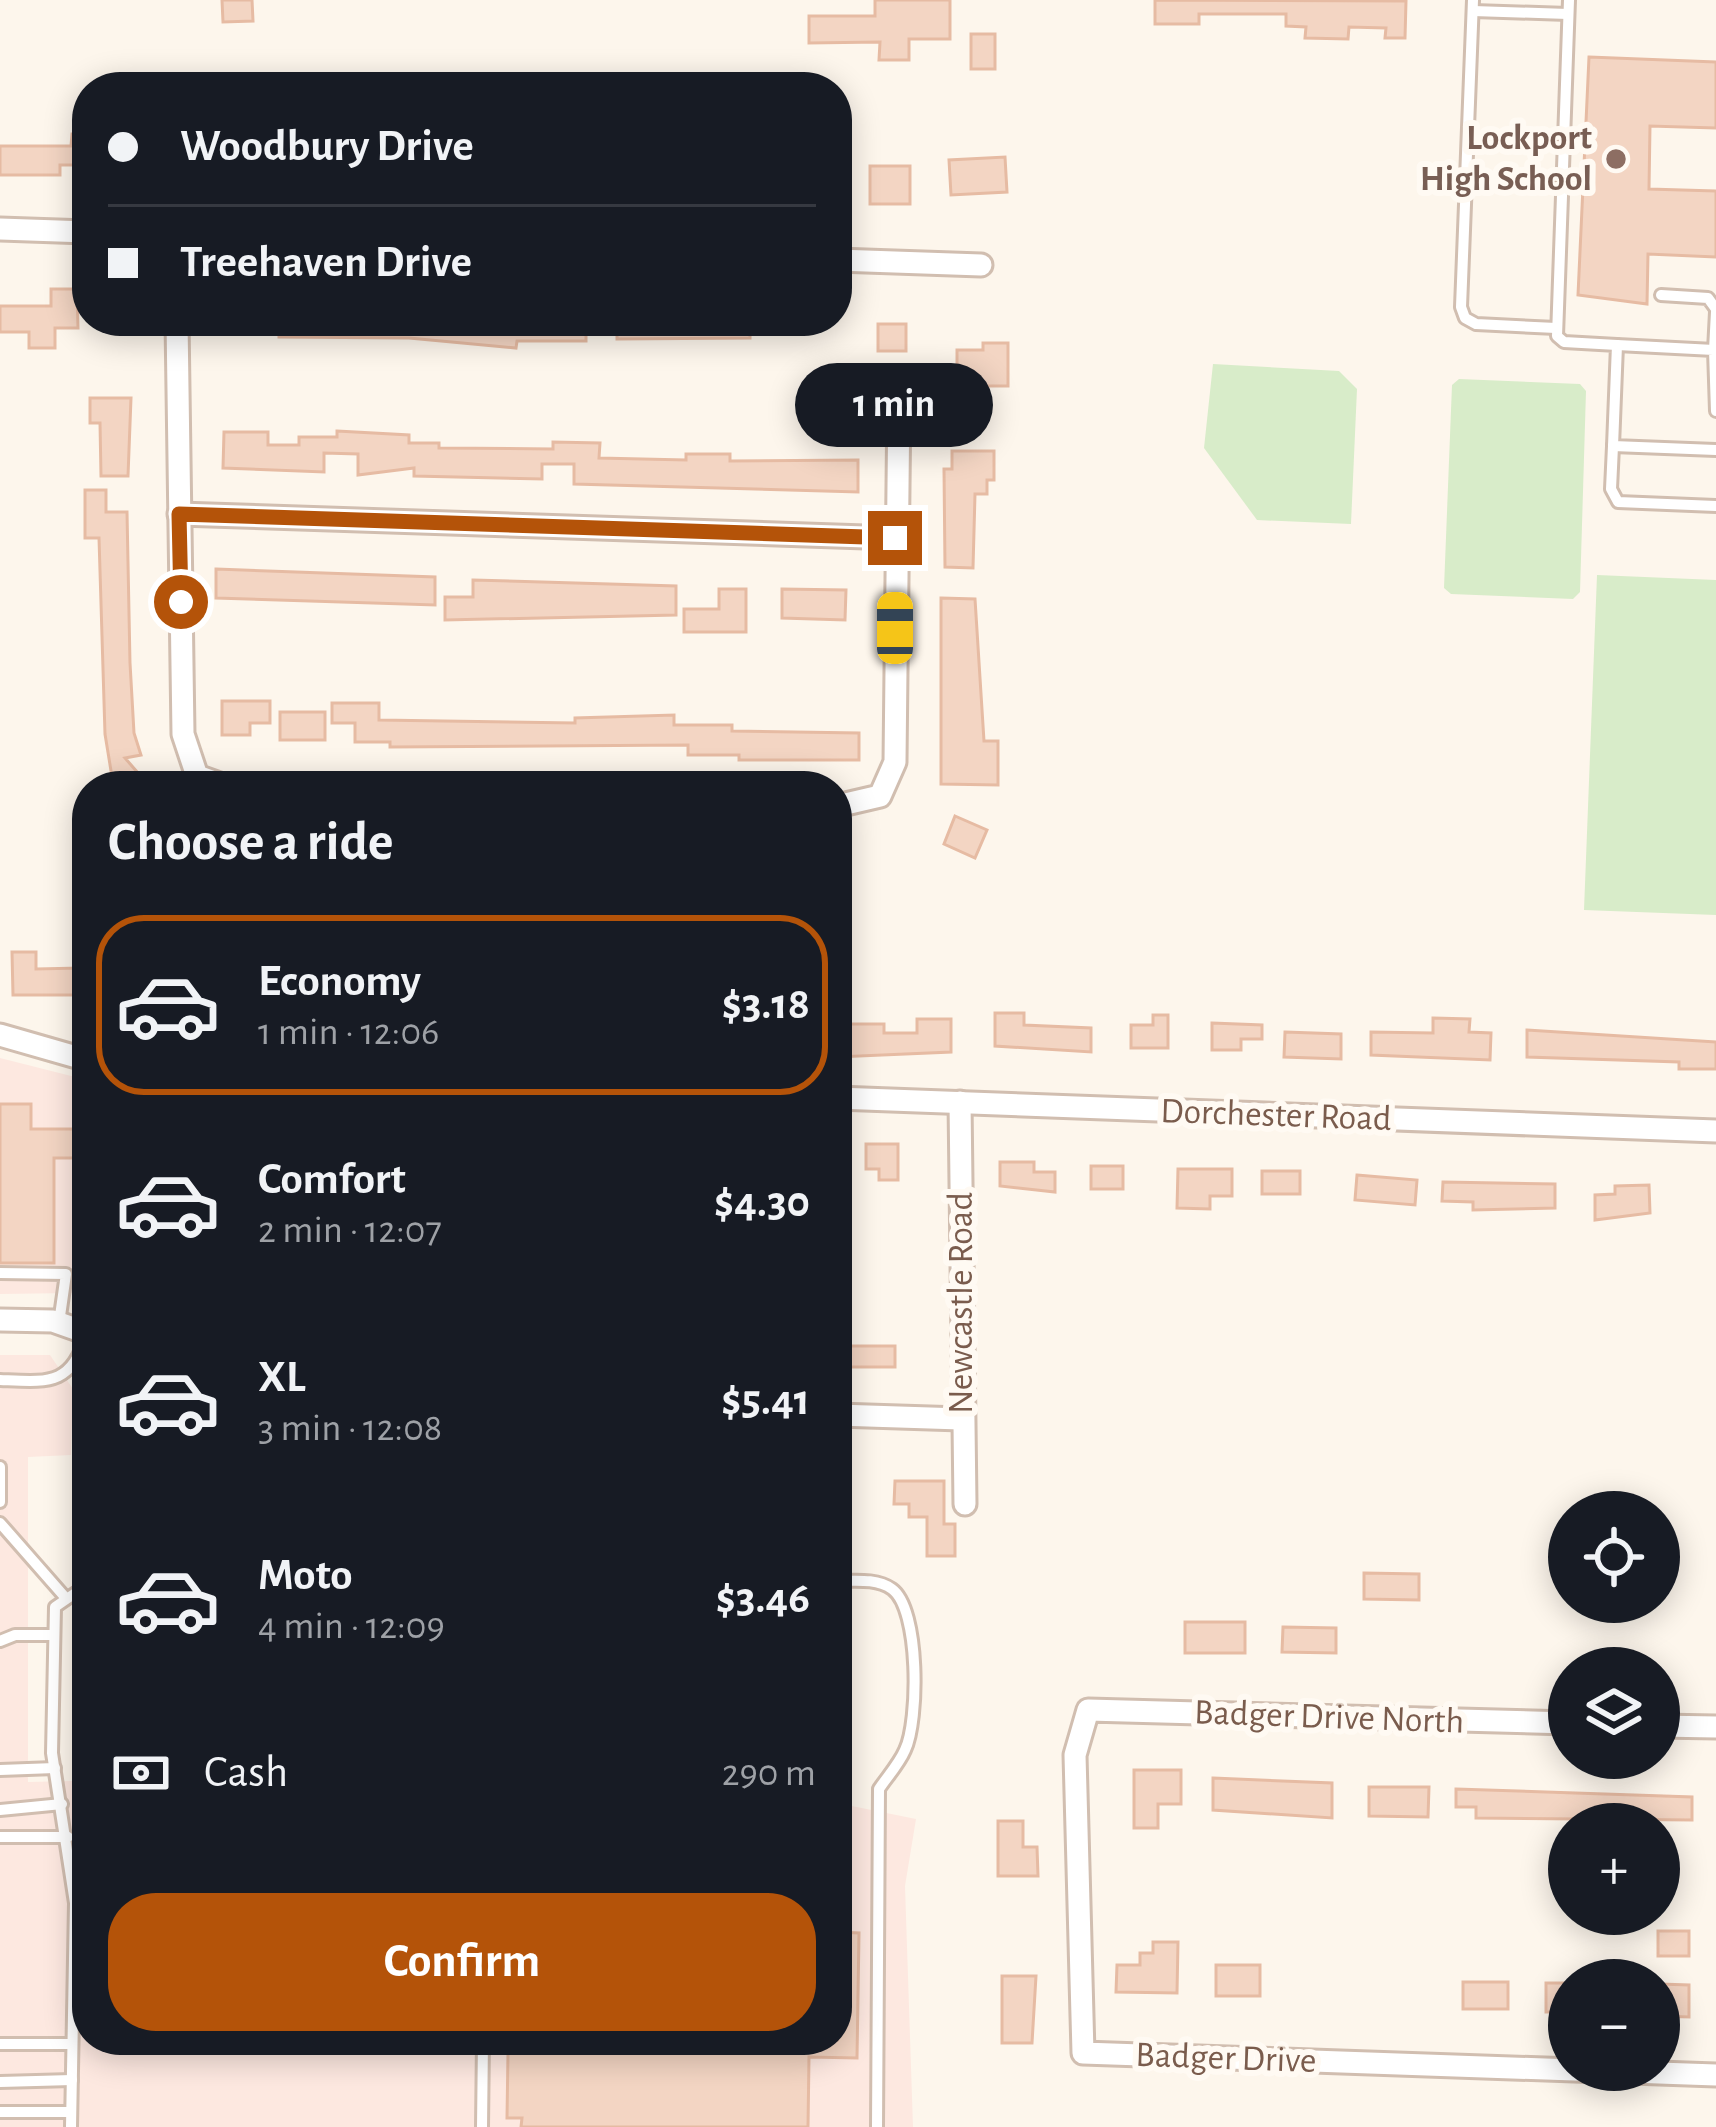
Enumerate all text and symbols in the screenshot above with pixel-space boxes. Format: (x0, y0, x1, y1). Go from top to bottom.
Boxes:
place label: Lockport High School (1420, 120, 1592, 197)
text: Woodbury Drive (180, 124, 474, 169)
marker: Lockport High School (1603, 146, 1629, 172)
text: Treehaven Drive (180, 240, 472, 285)
callout: 1 min (796, 364, 994, 448)
text: 1 min (853, 385, 935, 424)
route end (868, 511, 922, 565)
route start (154, 575, 208, 629)
car (877, 592, 913, 664)
text: Choose a ride (108, 816, 394, 870)
icon: car (114, 951, 222, 1059)
text: Economy (258, 959, 421, 1004)
text: $3.18 (722, 982, 810, 1027)
text: 1 min · 12:06 (258, 1013, 439, 1052)
street label: Dorchester Road (1160, 1093, 1392, 1137)
icon: car (114, 1149, 222, 1257)
text: Comfort (258, 1157, 406, 1202)
text: $4.30 (714, 1180, 810, 1225)
street label: Newcastle Road (943, 1192, 979, 1414)
text: 2 min · 12:07 (258, 1211, 442, 1250)
icon: car (114, 1347, 222, 1455)
text: XL (258, 1355, 306, 1400)
text: $5.41 (721, 1378, 810, 1423)
text: 3 min · 12:08 (258, 1409, 442, 1448)
map controls (1548, 1491, 1680, 2091)
button: locate (1548, 1491, 1680, 1623)
icon: car (114, 1545, 222, 1653)
text: Moto (258, 1553, 353, 1598)
text: $3.46 (716, 1576, 810, 1621)
text: 4 min · 12:09 (258, 1607, 445, 1646)
button: layers (1548, 1647, 1680, 1779)
street label: Badger Drive North (1193, 1694, 1465, 1740)
icon: cash (108, 1740, 174, 1806)
text: Cash (204, 1750, 288, 1795)
text: 290 m (722, 1754, 816, 1793)
button: + (1548, 1803, 1680, 1935)
button: Confirm (108, 1893, 816, 2031)
button: − (1548, 1959, 1680, 2091)
street label: Badger Drive (1135, 2037, 1317, 2079)

